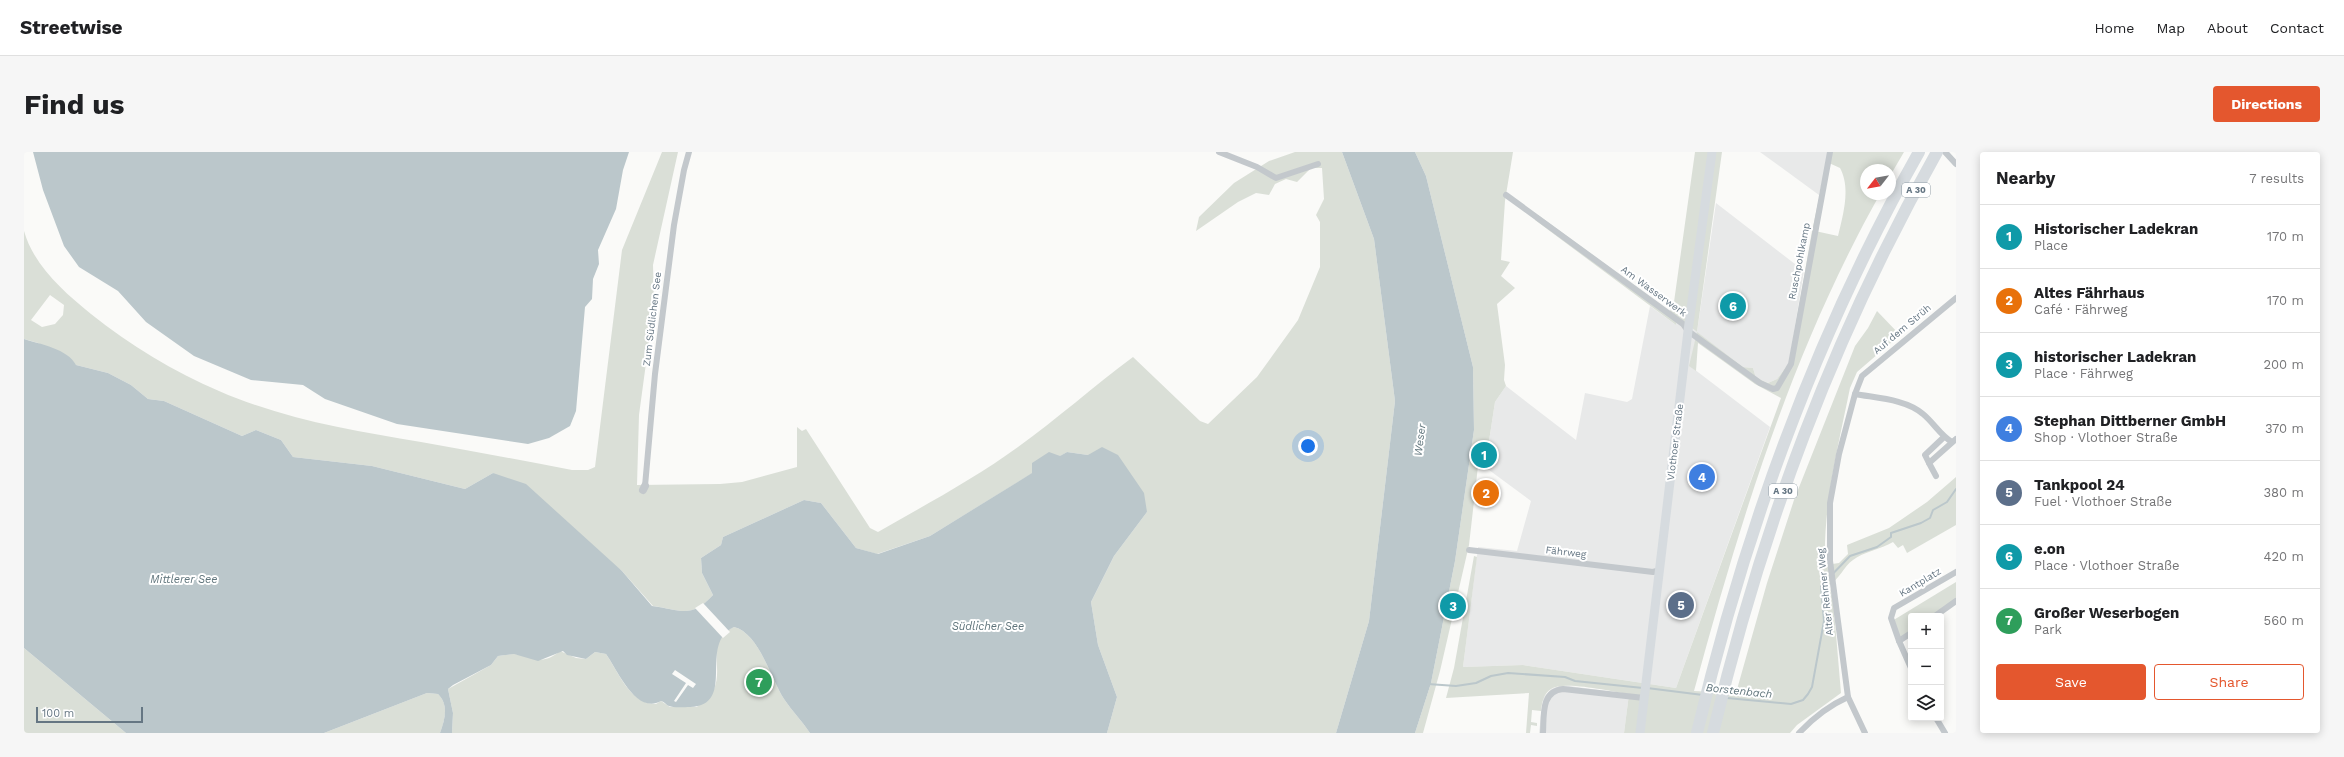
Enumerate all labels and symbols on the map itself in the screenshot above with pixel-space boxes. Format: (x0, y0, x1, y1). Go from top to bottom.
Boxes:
north arrow (1860, 164, 1896, 200)
road number: A 30 (1902, 183, 1930, 197)
street label: Ruschpohlkamp (1786, 222, 1812, 300)
street label: Am Wasserwerk (1619, 264, 1689, 319)
street label: Zum Südlichen See (641, 271, 663, 367)
pin: 6 (1720, 291, 1746, 321)
street label: Auf dem Strüh (1871, 302, 1933, 356)
street label: Vlothoer Straße (1665, 403, 1685, 481)
water label: Weser (1412, 422, 1429, 457)
your location (1298, 436, 1318, 456)
pin: 1 (1471, 440, 1497, 470)
pin: 4 (1689, 462, 1715, 492)
pin: 2 (1473, 478, 1499, 508)
road number: A 30 (1769, 484, 1797, 498)
street label: Fährweg (1545, 544, 1588, 560)
street label: Alter Rehmer Weg (1815, 547, 1835, 636)
street label: Kantplatz (1897, 565, 1943, 599)
water label: Mittlerer See (150, 573, 218, 586)
pin: 5 (1668, 590, 1694, 620)
pin: 3 (1440, 591, 1466, 621)
water label: Südlicher See (952, 620, 1024, 633)
pin: 7 (746, 667, 772, 697)
water label: Borstenbach (1705, 681, 1773, 701)
scale bar (36, 705, 143, 724)

